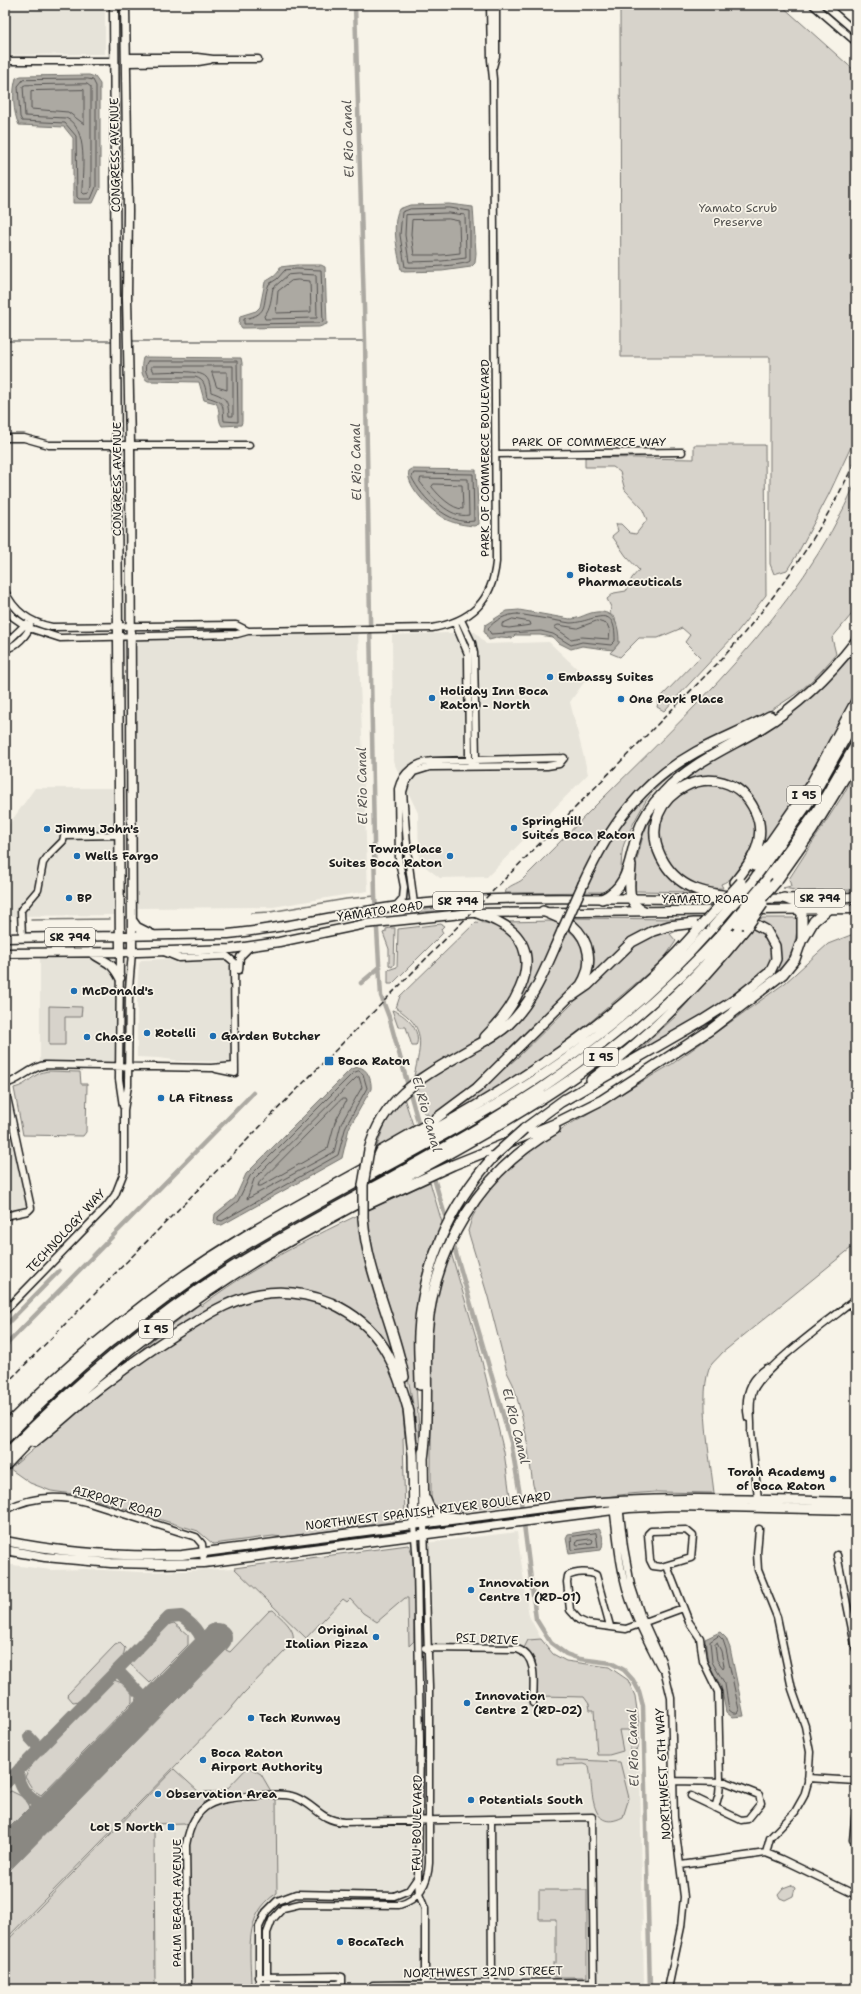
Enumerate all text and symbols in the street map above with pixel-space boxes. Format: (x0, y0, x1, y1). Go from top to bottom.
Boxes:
street label: CONGRESS AVENUE (106, 98, 124, 212)
water label: El Rio Canal (338, 100, 358, 178)
park label: Yamato Scrub Preserve (699, 200, 777, 230)
street label: PARK OF COMMERCE BOULEVARD (477, 359, 493, 557)
street label: CONGRESS AVENUE (109, 422, 125, 536)
water label: El Rio Canal (347, 423, 365, 501)
street label: PARK OF COMMERCE WAY (512, 434, 667, 450)
place label: Biotest Pharmaceuticals (578, 560, 682, 590)
marker: Biotest Pharmaceuticals (565, 570, 575, 580)
place label: Embassy Suites (558, 669, 654, 685)
marker: Embassy Suites (545, 672, 555, 682)
place label: Holiday Inn Boca Raton - North (440, 683, 549, 713)
place label: One Park Place (629, 691, 724, 707)
marker: Holiday Inn Boca Raton - North (427, 693, 437, 703)
marker: One Park Place (616, 694, 626, 704)
water label: El Rio Canal (353, 747, 371, 825)
road number: I 95 (787, 786, 821, 804)
place label: SpringHill Suites Boca Raton (522, 813, 635, 843)
place label: Jimmy John's (55, 821, 139, 837)
marker: SpringHill Suites Boca Raton (509, 823, 519, 833)
marker: Jimmy John's (42, 824, 52, 834)
place label: TownePlace Suites Boca Raton (329, 841, 442, 871)
place label: Wells Fargo (85, 848, 159, 864)
marker: Wells Fargo (72, 851, 82, 861)
marker: TownePlace Suites Boca Raton (445, 851, 455, 861)
road number: SR 794 (795, 889, 845, 907)
place label: BP (77, 890, 93, 906)
street label: YAMATO ROAD (662, 891, 749, 907)
road number: SR 794 (433, 892, 483, 910)
marker: BP (64, 893, 74, 903)
street label: YAMATO ROAD (336, 897, 424, 925)
road number: SR 794 (45, 928, 95, 946)
place label: McDonald's (82, 983, 154, 999)
marker: McDonald's (69, 986, 79, 996)
place label: Rotelli (155, 1025, 196, 1041)
marker: Rotelli (142, 1028, 152, 1038)
place label: Garden Butcher (221, 1028, 321, 1044)
place label: Chase (95, 1029, 132, 1045)
marker: Garden Butcher (208, 1031, 218, 1041)
marker: Chase (82, 1032, 92, 1042)
road number: I 95 (584, 1048, 618, 1066)
place label: Boca Raton (338, 1053, 410, 1069)
marker: Boca Raton (323, 1055, 335, 1067)
water label: El Rio Canal (408, 1074, 446, 1154)
place label: LA Fitness (169, 1090, 233, 1106)
marker: LA Fitness (156, 1093, 166, 1103)
street label: TECHNOLOGY WAY (23, 1185, 110, 1276)
road number: I 95 (139, 1320, 173, 1338)
water label: El Rio Canal (498, 1386, 534, 1466)
place label: Torah Academy of Boca Raton (728, 1464, 825, 1494)
marker: Torah Academy of Boca Raton (828, 1474, 838, 1484)
street label: AIRPORT ROAD (71, 1482, 163, 1522)
street label: NORTHWEST SPANISH RIVER BOULEVARD (304, 1488, 552, 1534)
place label: Innovation Centre 1 (RD-01) (479, 1575, 581, 1605)
marker: Innovation Centre 1 (RD-01) (466, 1585, 476, 1595)
place label: Original Italian Pizza (286, 1622, 369, 1652)
street label: PSI DRIVE (455, 1629, 519, 1649)
marker: Original Italian Pizza (371, 1632, 381, 1642)
place label: Innovation Centre 2 (RD-02) (475, 1688, 583, 1718)
marker: Innovation Centre 2 (RD-02) (462, 1698, 472, 1708)
street label: NORTHWEST 6TH WAY (652, 1707, 674, 1840)
water label: El Rio Canal (623, 1709, 643, 1787)
place label: Tech Runway (259, 1710, 341, 1726)
marker: Tech Runway (246, 1713, 256, 1723)
place label: Boca Raton Airport Authority (211, 1745, 323, 1775)
marker: Boca Raton Airport Authority (198, 1755, 208, 1765)
street label: FAU BOULEVARD (408, 1774, 426, 1871)
place label: Observation Area (166, 1786, 278, 1802)
marker: Observation Area (153, 1789, 163, 1799)
place label: Potentials South (479, 1792, 583, 1808)
marker: Potentials South (466, 1795, 476, 1805)
place label: Lot 5 North (90, 1819, 163, 1835)
marker: Lot 5 North (166, 1822, 176, 1832)
street label: PALM BEACH AVENUE (169, 1839, 185, 1967)
place label: BocaTech (348, 1934, 404, 1950)
marker: BocaTech (335, 1937, 345, 1947)
street label: NORTHWEST 32ND STREET (403, 1963, 564, 1981)

